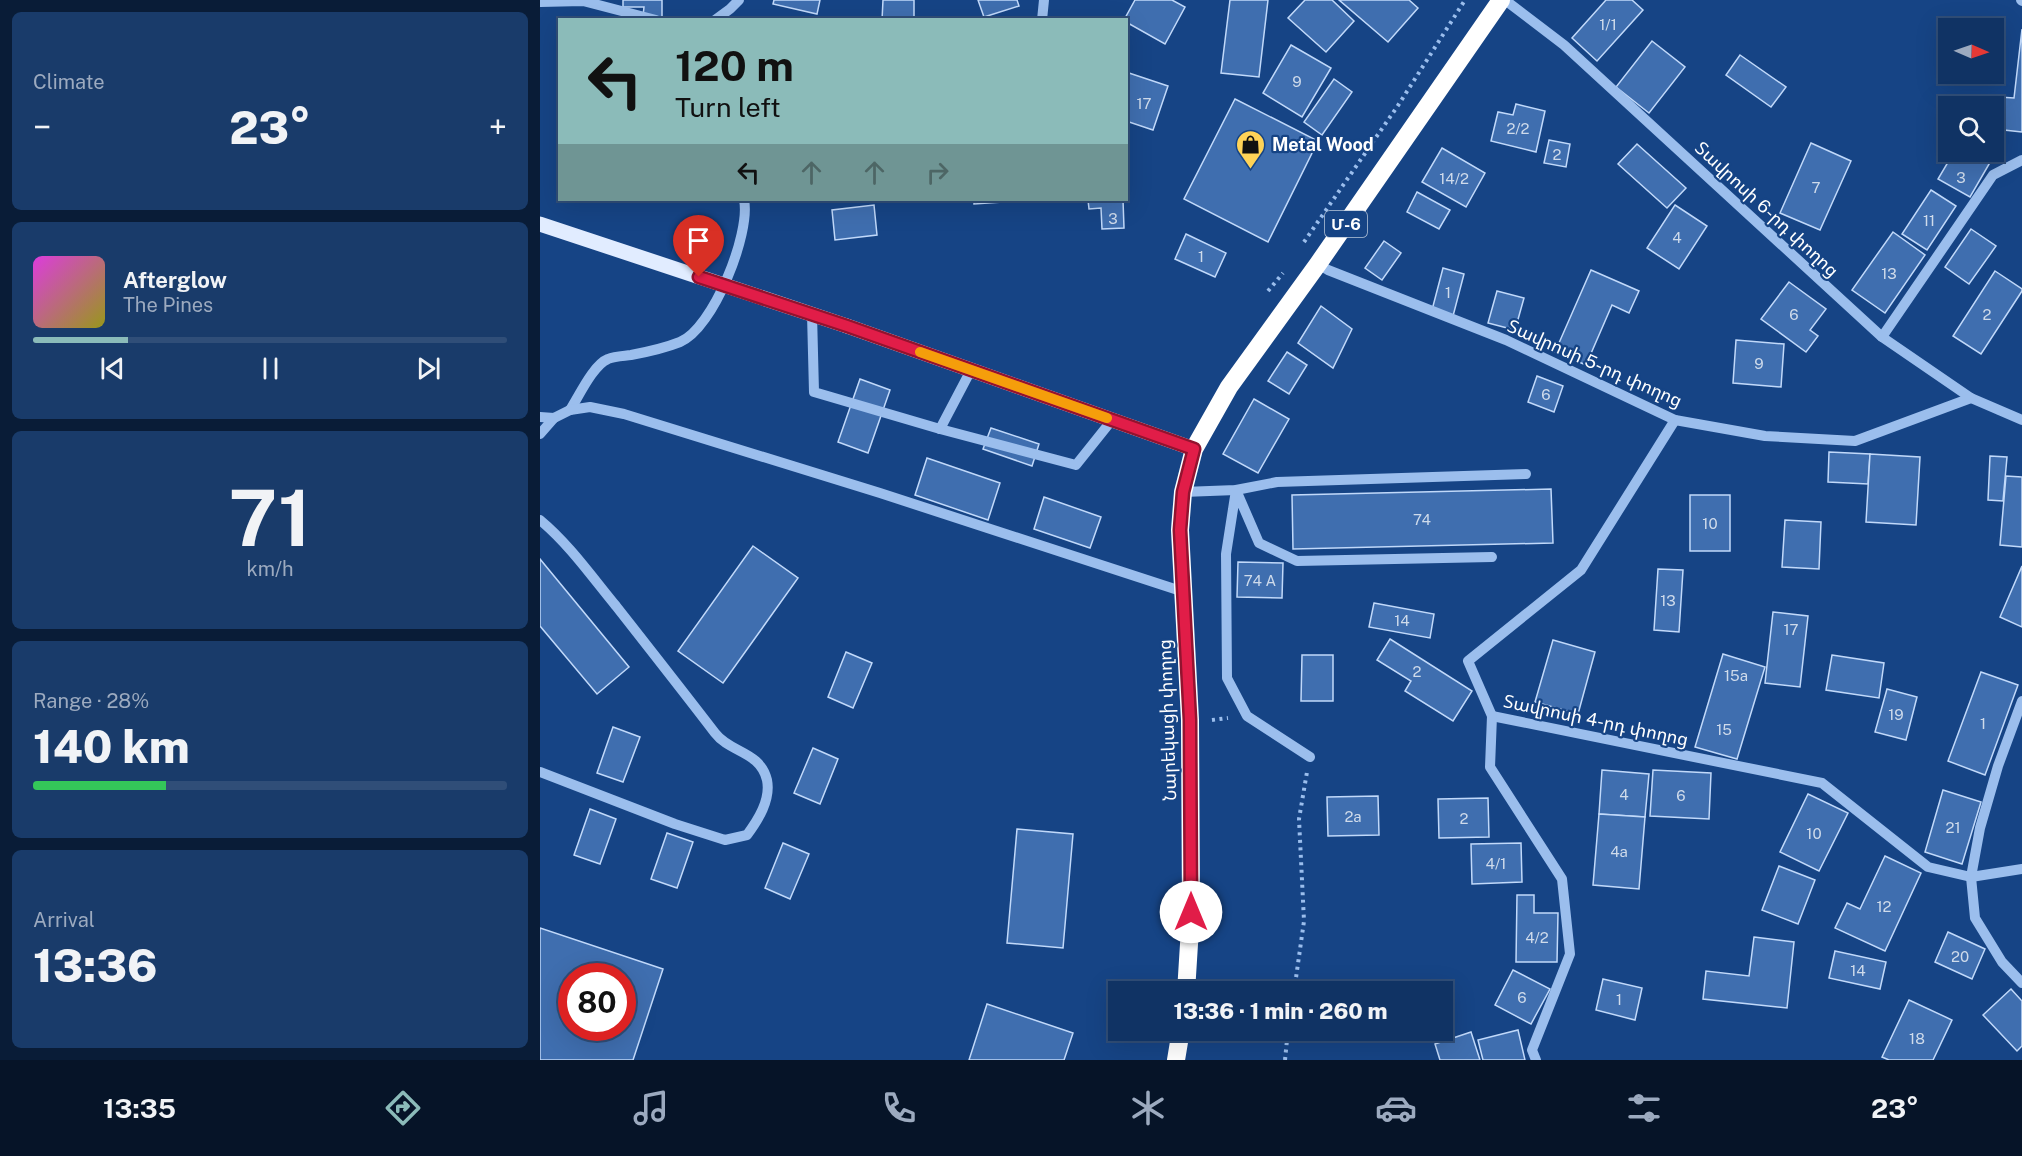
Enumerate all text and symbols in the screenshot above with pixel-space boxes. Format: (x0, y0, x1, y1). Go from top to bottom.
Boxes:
house number: 1/1 (1599, 16, 1617, 33)
north arrow (1938, 18, 2004, 84)
map controls (1938, 18, 2004, 162)
text: 120 m (675, 41, 794, 90)
icon: left (576, 42, 654, 120)
text: Climate (33, 70, 105, 94)
house number: 9 (1292, 73, 1302, 90)
text: Turn left (675, 91, 781, 123)
house number: 17 (1136, 95, 1152, 112)
button: search (1938, 96, 2004, 162)
text: 23° (229, 101, 311, 154)
text: − (33, 108, 51, 146)
text: + (489, 108, 507, 146)
house number: 2/2 (1506, 120, 1530, 137)
shop icon: Metal Wood (1235, 128, 1267, 170)
place label: Metal Wood (1272, 134, 1374, 155)
street label: Տավրոսի 6-րդ փողոց (1691, 137, 1843, 281)
house number: 2 (1553, 146, 1562, 163)
icon: left (732, 156, 765, 189)
icon: ahead (795, 156, 828, 189)
icon: ahead (858, 156, 891, 189)
icon: right (921, 156, 954, 189)
house number: 3 (1956, 169, 1966, 186)
house number: 14/2 (1439, 170, 1469, 187)
house number: 7 (1811, 179, 1821, 196)
house number: 3 (1108, 210, 1118, 227)
road number: Մ-6 (1325, 211, 1367, 237)
house number: 11 (1923, 212, 1935, 229)
pin (673, 215, 724, 277)
icon: arrive (682, 224, 715, 257)
house number: 4 (1672, 229, 1682, 246)
house number: 1 (1198, 248, 1204, 265)
house number: 13 (1881, 265, 1897, 282)
text: Afterglow (123, 267, 227, 293)
house number: 1 (1445, 284, 1451, 301)
text: The Pines (123, 293, 213, 317)
house number: 6 (1789, 306, 1799, 323)
house number: 2 (1983, 306, 1992, 323)
street label: Տավրոսի 5-րդ փողոց (1504, 315, 1686, 411)
icon: previous (96, 352, 129, 385)
icon: pause (254, 352, 287, 385)
icon: next (412, 352, 445, 385)
house number: 9 (1754, 355, 1764, 372)
house number: 6 (1541, 386, 1551, 403)
text: 71 (229, 472, 311, 564)
house number: 74 (1413, 511, 1431, 528)
house number: 10 (1702, 515, 1718, 532)
text: km/h (246, 557, 294, 581)
house number: 74 A (1244, 572, 1277, 589)
house number: 13 (1660, 592, 1676, 609)
house number: 14 (1394, 612, 1410, 629)
house number: 17 (1783, 621, 1799, 638)
street label: Նարեկացի փողոց (1154, 639, 1180, 801)
house number: 2 (1413, 663, 1422, 680)
house number: 15a (1724, 667, 1748, 684)
text: Range · 28% (33, 689, 149, 713)
street label: Տավրոսի 4-րդ փողոց (1502, 690, 1690, 750)
house number: 19 (1888, 706, 1904, 723)
house number: 1 (1980, 715, 1986, 732)
text: 140 km (33, 720, 190, 773)
house number: 15 (1716, 721, 1732, 738)
house number: 4 (1619, 786, 1629, 803)
house number: 6 (1676, 787, 1686, 804)
house number: 2a (1344, 808, 1362, 825)
house number: 2 (1460, 810, 1469, 827)
house number: 21 (1945, 819, 1961, 836)
house number: 10 (1806, 825, 1822, 842)
house number: 4a (1610, 843, 1628, 860)
house number: 4/1 (1486, 855, 1506, 872)
position arrow (1159, 880, 1223, 944)
house number: 12 (1876, 898, 1892, 915)
text: Arrival (33, 908, 95, 932)
house number: 4/2 (1525, 929, 1549, 946)
text: 13:36 (33, 939, 157, 992)
house number: 20 (1951, 948, 1969, 965)
house number: 14 (1850, 962, 1866, 979)
speed limit sign: 80 (558, 963, 636, 1041)
house number: 6 (1517, 989, 1527, 1006)
house number: 1 (1616, 991, 1622, 1008)
text: 13:36 · 1 min · 260 m (1173, 998, 1388, 1024)
house number: 18 (1909, 1030, 1925, 1047)
icon: directions (382, 1087, 424, 1129)
icon: music (630, 1087, 672, 1129)
icon: phone (878, 1087, 920, 1129)
icon: climate (1127, 1087, 1169, 1129)
icon: car (1375, 1087, 1417, 1129)
icon: filters (1623, 1087, 1665, 1129)
text: 13:35 (103, 1092, 176, 1124)
text: 23° (1871, 1092, 1919, 1124)

